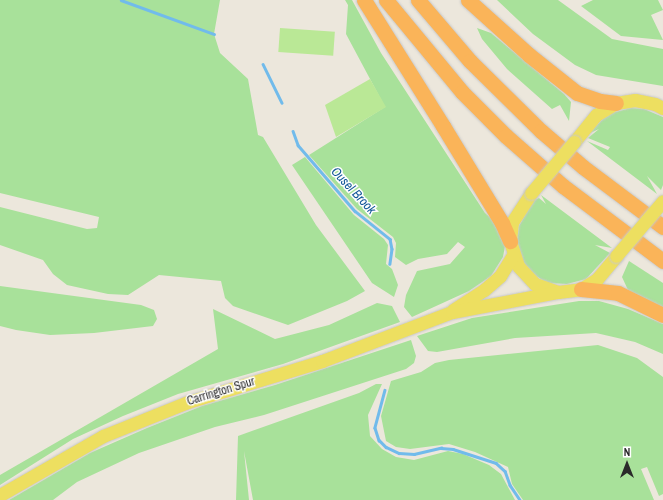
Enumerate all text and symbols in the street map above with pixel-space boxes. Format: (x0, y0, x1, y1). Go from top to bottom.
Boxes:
water label: Ousel Brook (327, 164, 379, 218)
street label: Carrington Spur (185, 375, 257, 409)
north arrow (607, 444, 647, 484)
text: N (624, 445, 630, 459)

